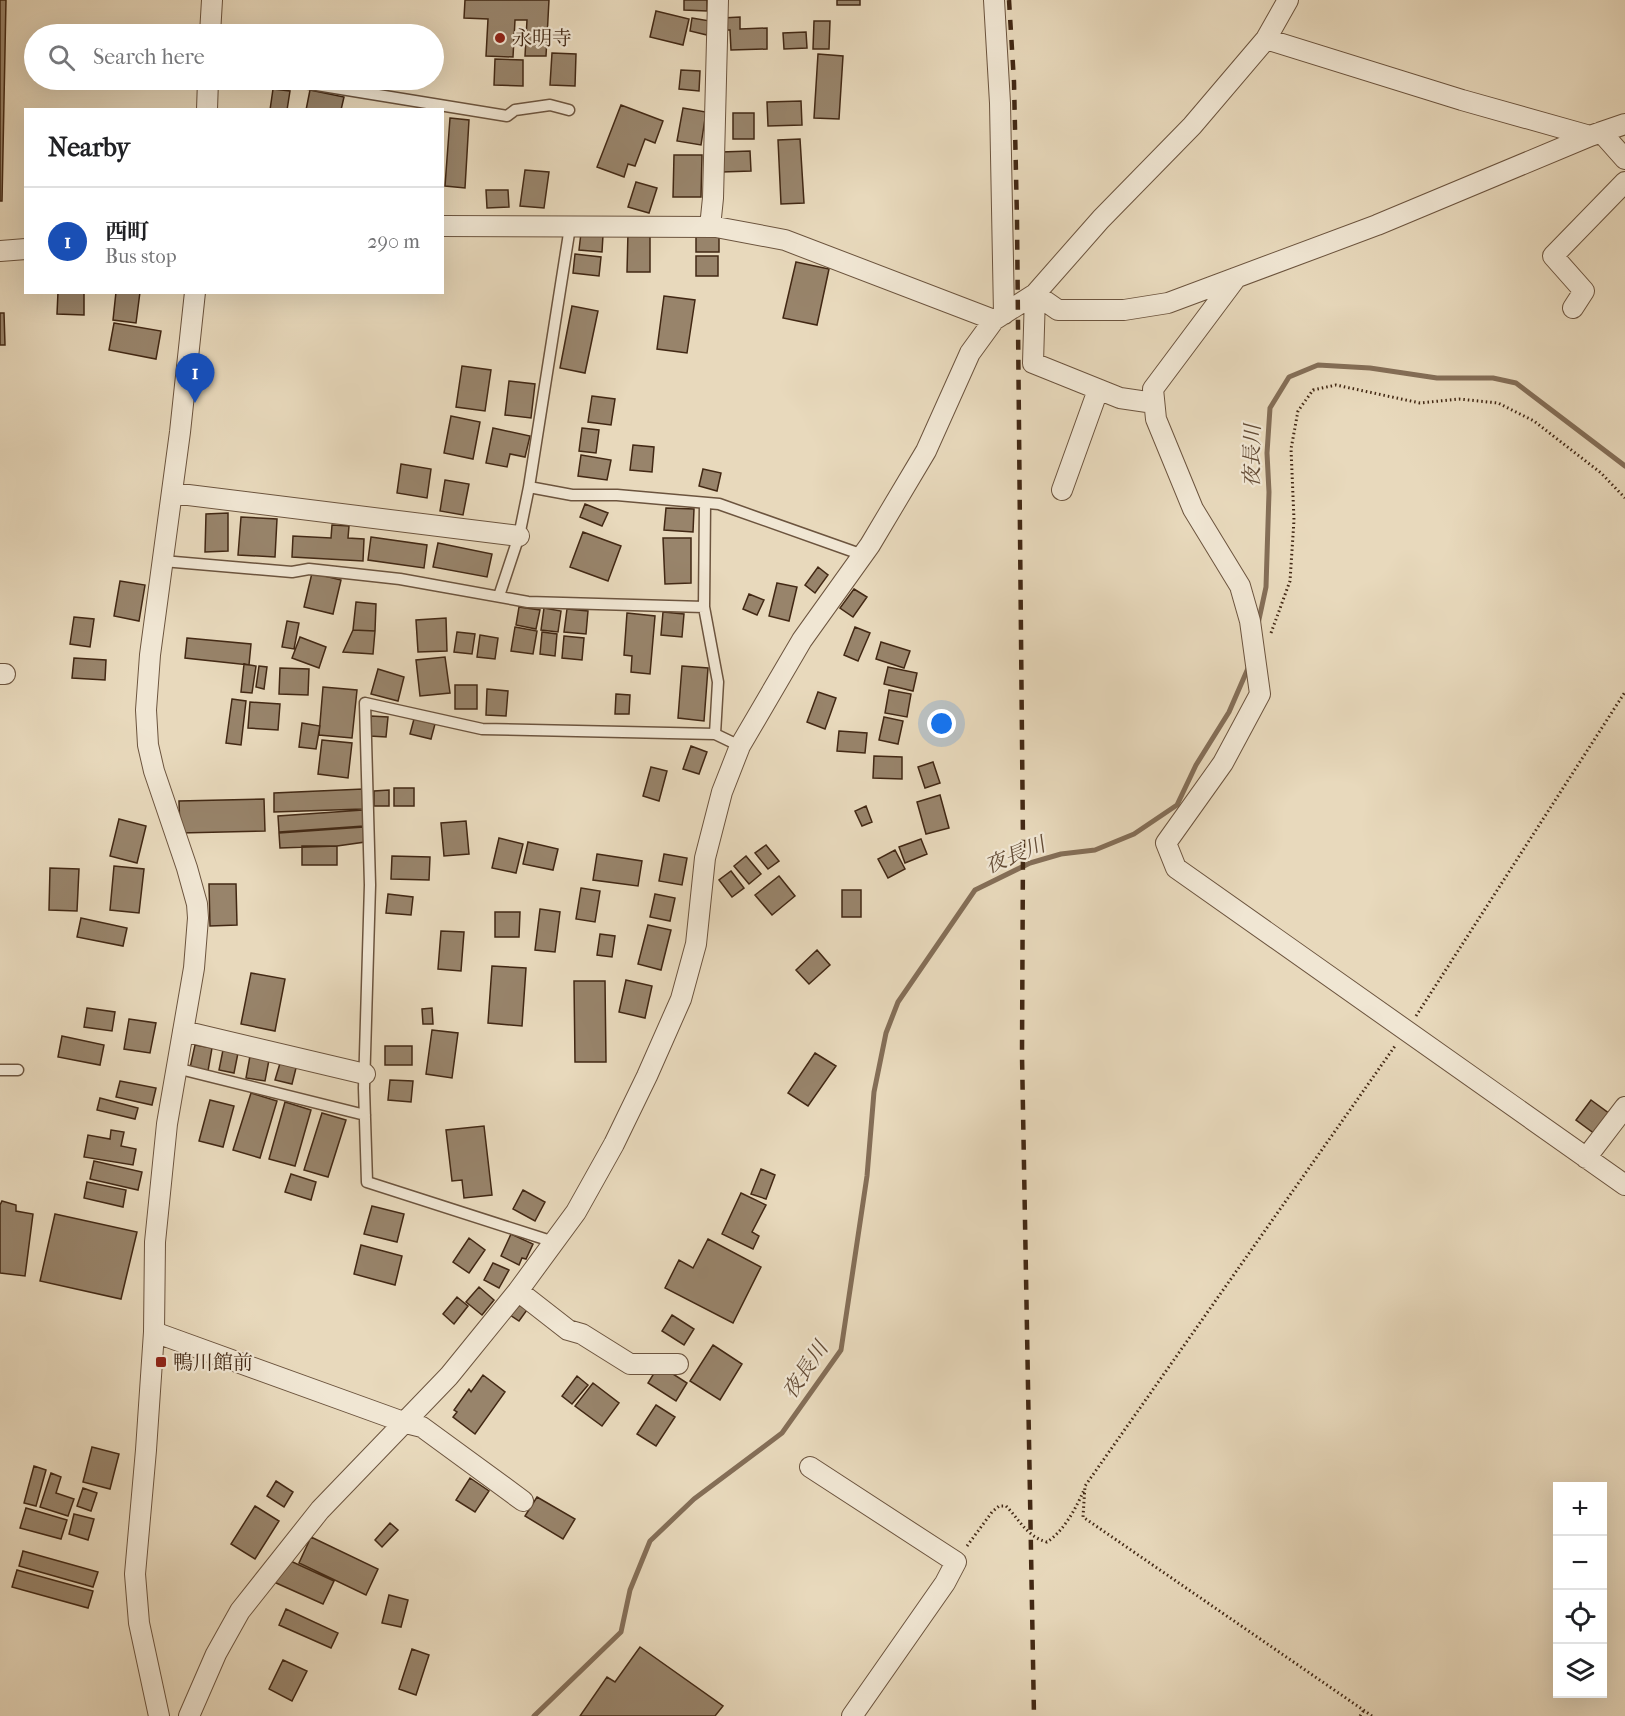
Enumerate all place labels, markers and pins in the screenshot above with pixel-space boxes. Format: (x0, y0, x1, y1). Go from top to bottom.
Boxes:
place label: 永明寺 (512, 27, 572, 50)
marker: 永明寺 (493, 31, 507, 45)
pin: 1 (176, 354, 214, 403)
place label: 鴨川館前 (173, 1351, 253, 1374)
marker: 鴨川館前 (154, 1355, 168, 1369)

